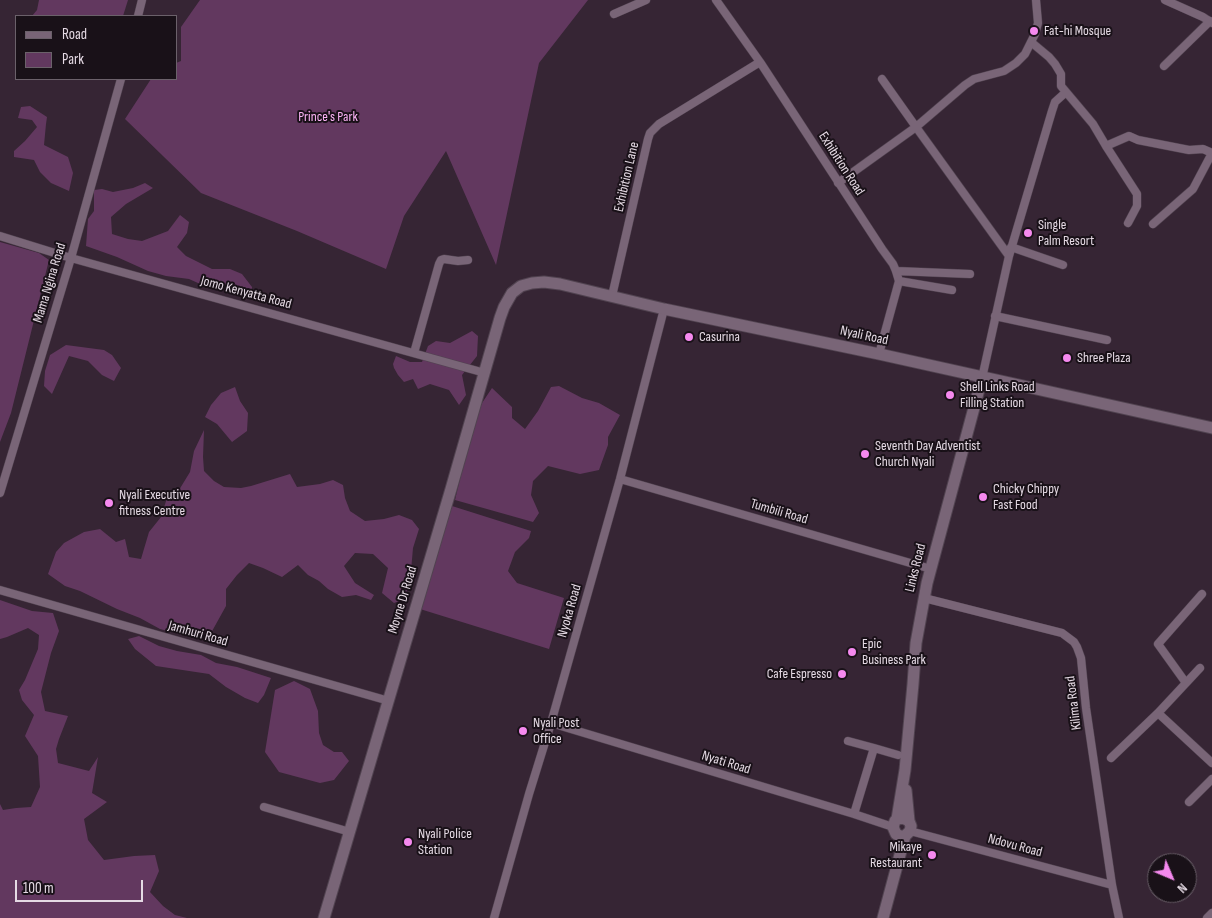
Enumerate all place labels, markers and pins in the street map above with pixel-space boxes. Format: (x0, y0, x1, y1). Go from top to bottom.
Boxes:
place label: Fat-hi Mosque (1044, 23, 1111, 39)
marker: Fat-hi Mosque (1028, 25, 1040, 37)
place label: Single Palm Resort (1038, 217, 1094, 250)
marker: Single Palm Resort (1022, 227, 1034, 239)
place label: Casurina (699, 329, 740, 345)
marker: Casurina (683, 331, 695, 343)
place label: Shree Plaza (1077, 350, 1131, 366)
marker: Shree Plaza (1061, 352, 1073, 364)
place label: Shell Links Road Filling Station (960, 379, 1035, 412)
marker: Shell Links Road Filling Station (944, 389, 956, 401)
place label: Seventh Day Adventist Church Nyali (875, 438, 981, 471)
marker: Seventh Day Adventist Church Nyali (859, 448, 871, 460)
place label: Chicky Chippy Fast Food (993, 481, 1059, 514)
place label: Nyali Executive fitness Centre (119, 487, 190, 520)
marker: Chicky Chippy Fast Food (977, 491, 989, 503)
marker: Nyali Executive fitness Centre (103, 497, 115, 509)
place label: Epic Business Park (862, 636, 926, 669)
marker: Epic Business Park (846, 646, 858, 658)
place label: Cafe Espresso (767, 666, 832, 682)
marker: Cafe Espresso (836, 668, 848, 680)
place label: Nyali Post Office (533, 715, 579, 748)
marker: Nyali Post Office (517, 725, 529, 737)
place label: Nyali Police Station (418, 826, 472, 859)
marker: Nyali Police Station (402, 836, 414, 848)
place label: Mikaye Restaurant (870, 839, 922, 872)
marker: Mikaye Restaurant (926, 849, 938, 861)

